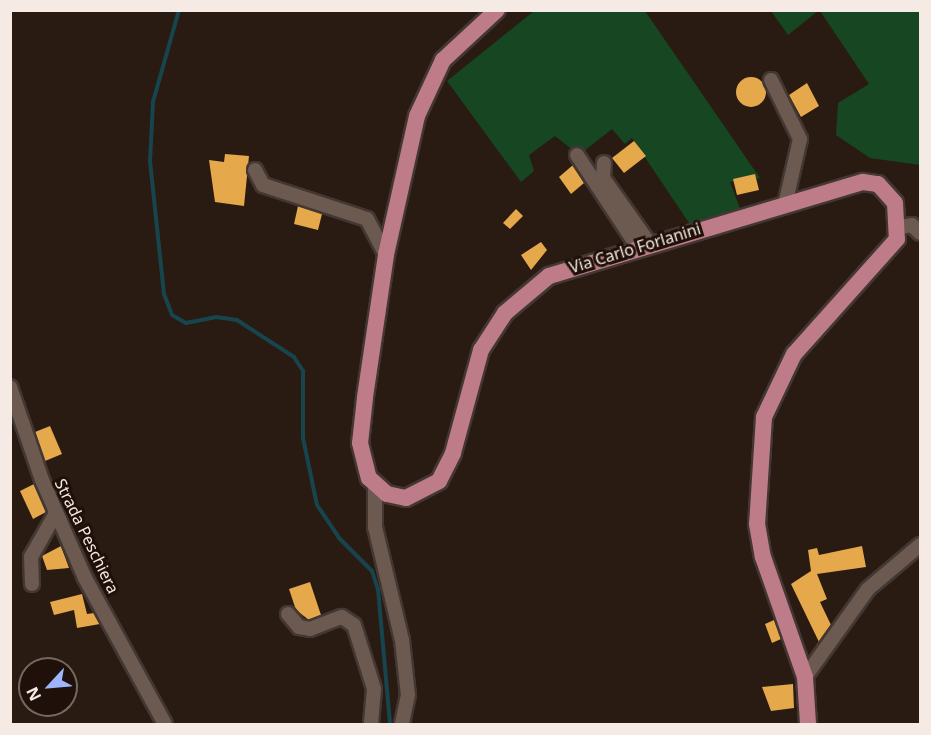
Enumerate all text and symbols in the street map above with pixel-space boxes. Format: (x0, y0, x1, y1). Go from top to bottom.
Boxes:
street label: Via Carlo Forlanini (567, 219, 703, 277)
street label: Strada Peschiera (51, 476, 123, 596)
north arrow (18, 657, 78, 717)
text: N (21, 683, 46, 705)

